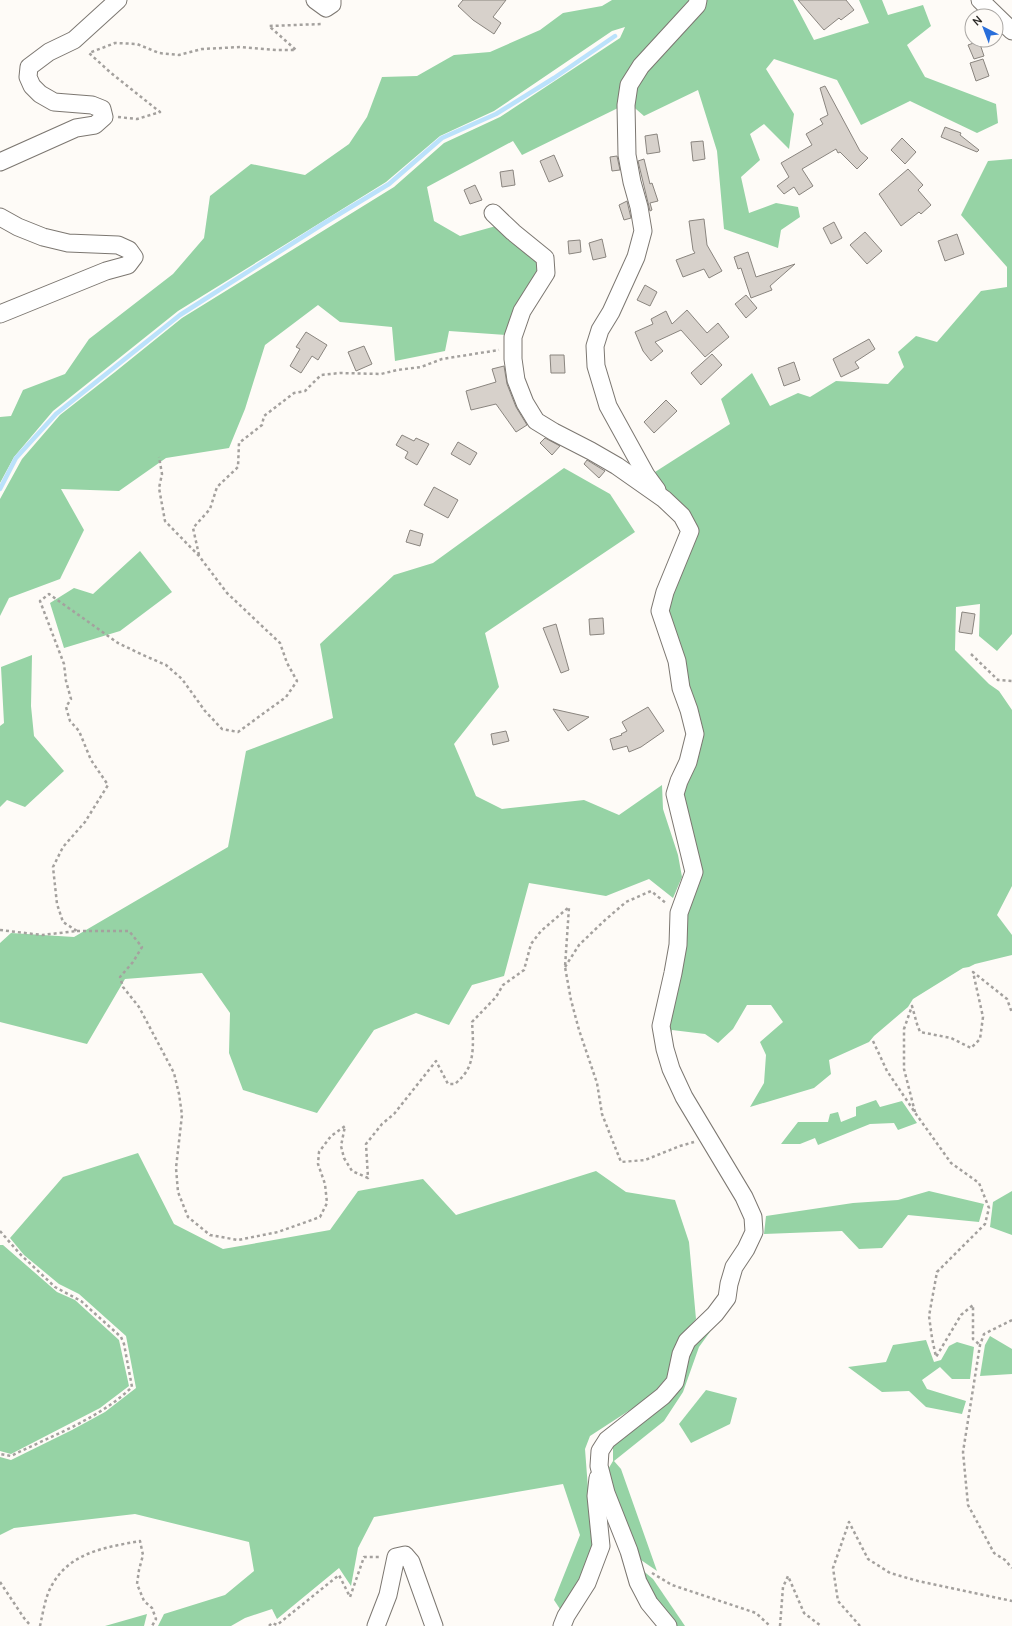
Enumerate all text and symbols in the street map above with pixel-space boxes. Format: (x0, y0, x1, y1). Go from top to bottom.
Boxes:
north arrow (964, 8, 1004, 48)
text: N (969, 12, 985, 28)

